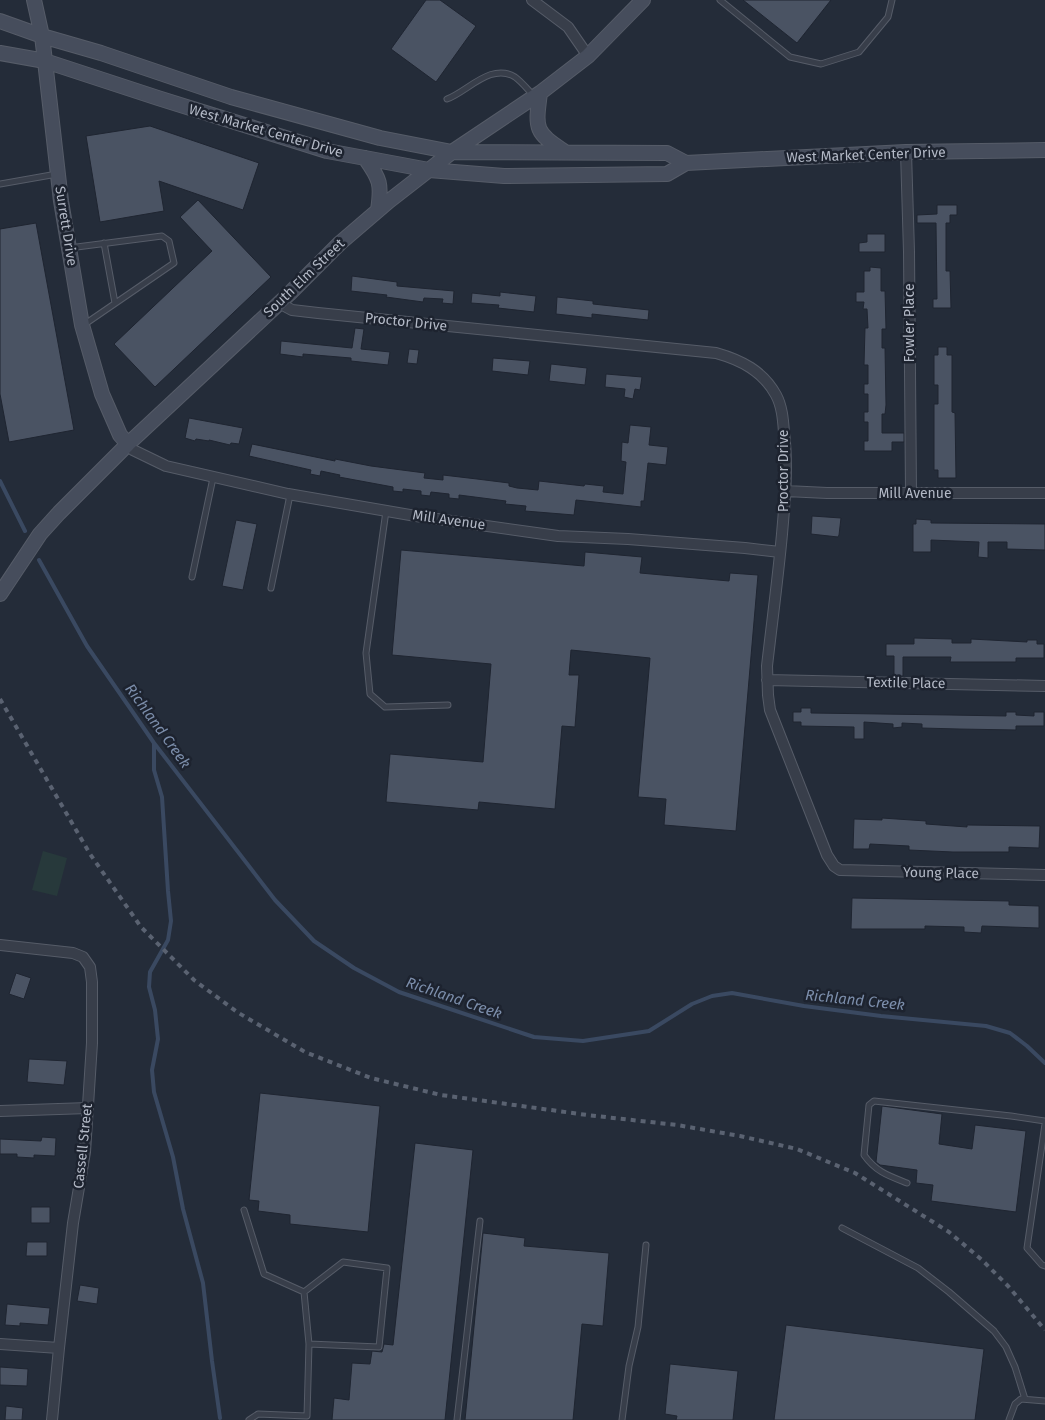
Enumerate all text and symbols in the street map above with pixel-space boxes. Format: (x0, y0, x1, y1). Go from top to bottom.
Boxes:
street label: West Market Center Drive (187, 101, 345, 161)
street label: West Market Center Drive (786, 144, 946, 166)
street label: Surrett Drive (51, 185, 81, 267)
street label: South Elm Street (260, 234, 349, 321)
street label: Fowler Place (901, 283, 918, 363)
street label: Proctor Drive (364, 309, 448, 335)
street label: Proctor Drive (775, 430, 792, 512)
street label: Mill Avenue (878, 485, 952, 502)
street label: Mill Avenue (412, 506, 486, 534)
street label: Textile Place (866, 674, 946, 692)
water label: Richland Creek (121, 680, 195, 772)
street label: Young Place (903, 864, 979, 882)
water label: Richland Creek (404, 973, 504, 1023)
water label: Richland Creek (804, 986, 906, 1014)
street label: Cassell Street (70, 1102, 96, 1189)

